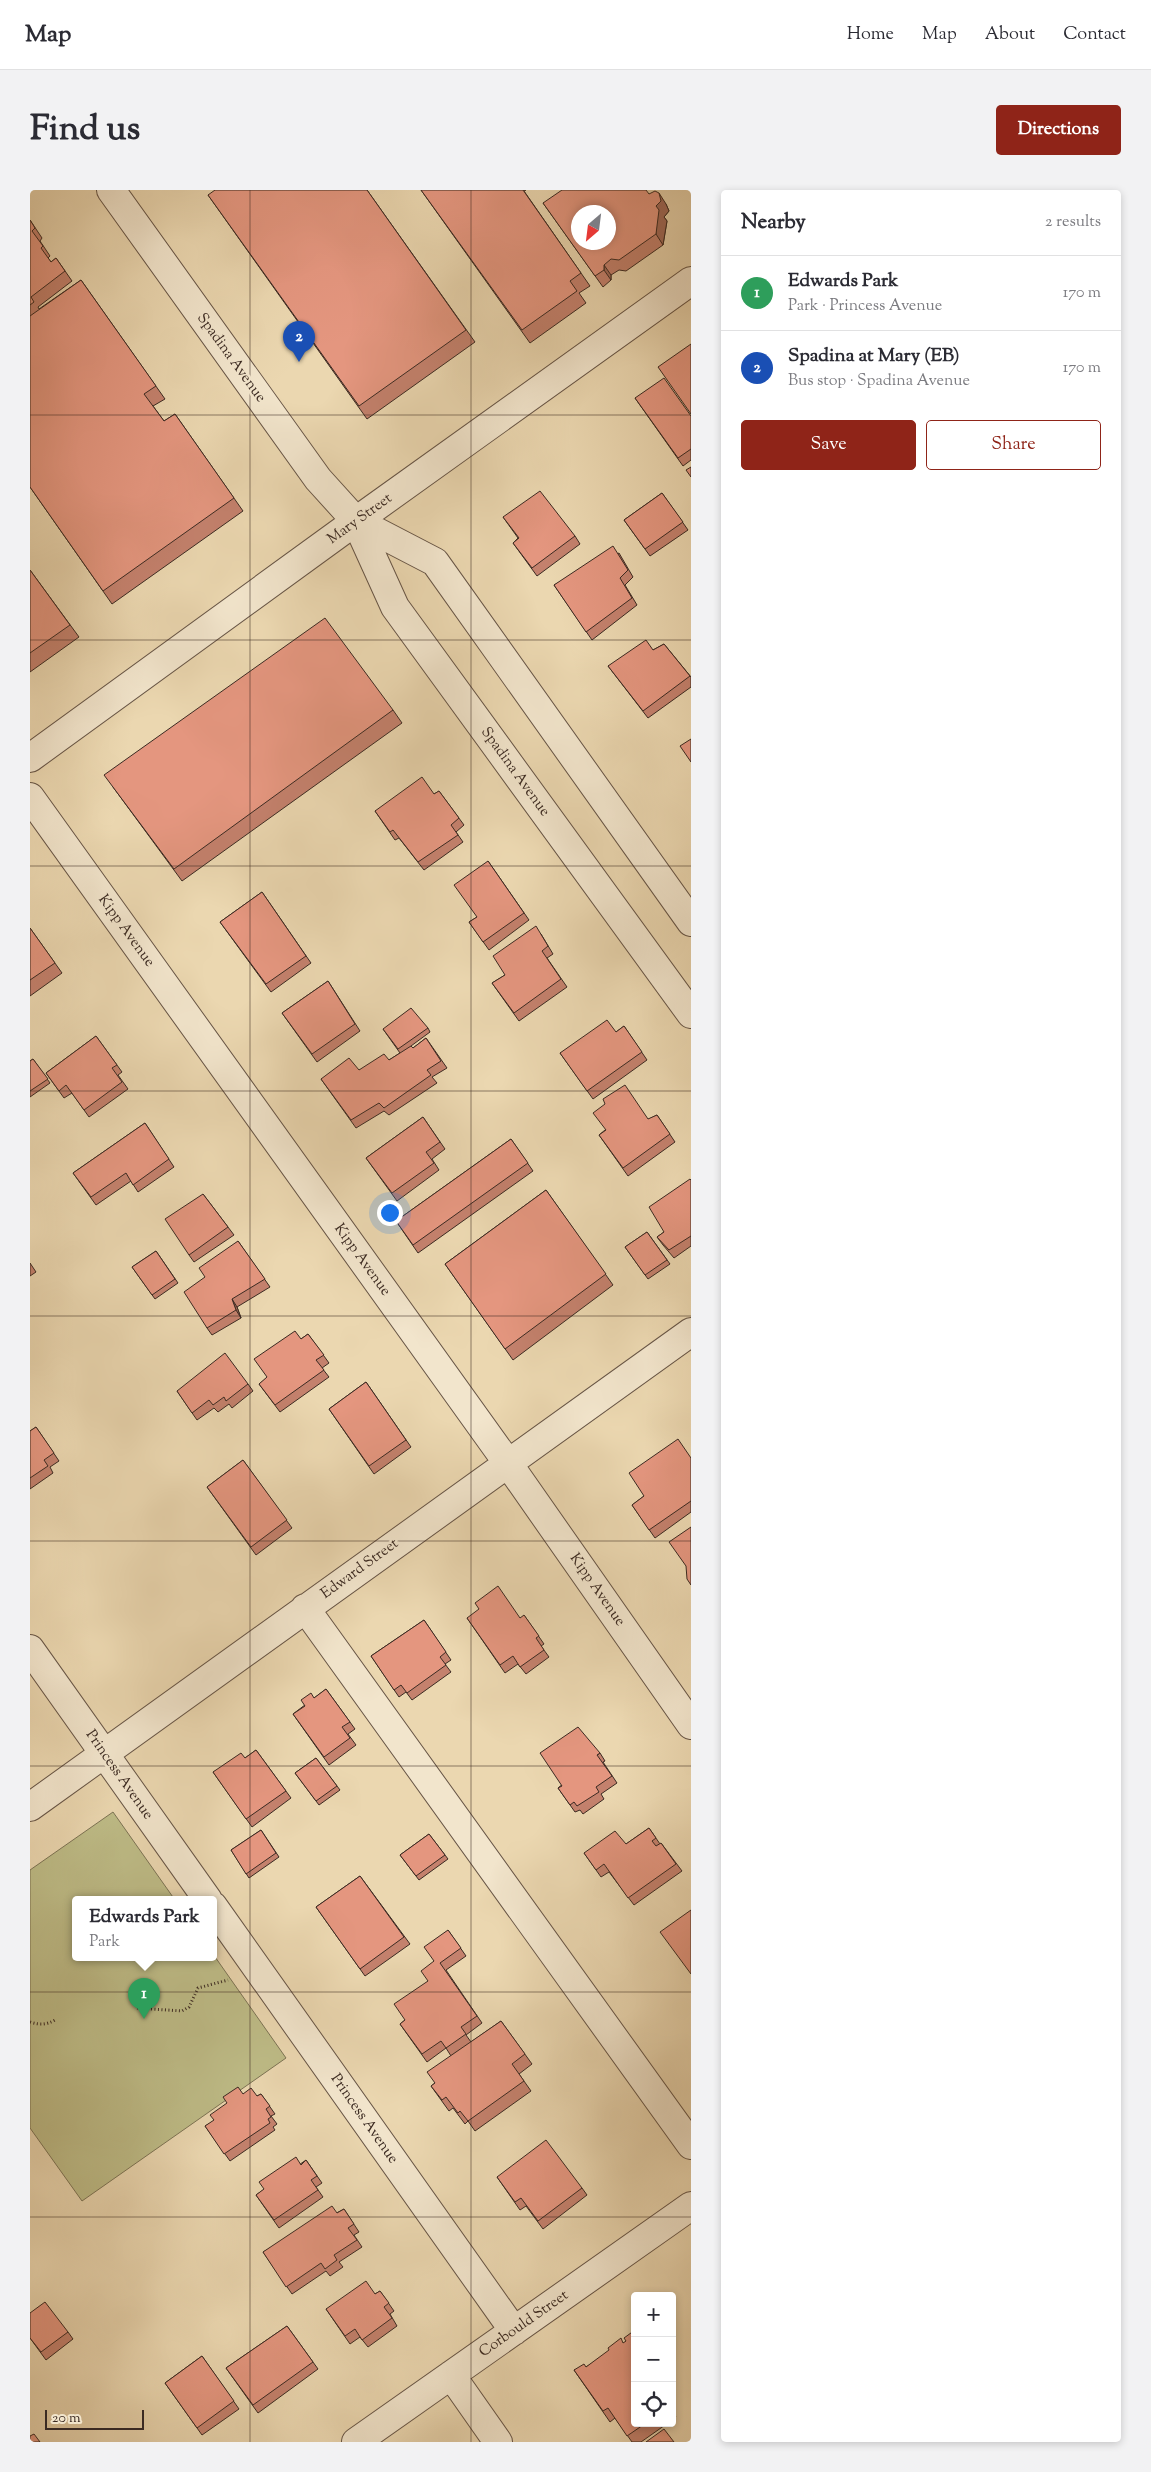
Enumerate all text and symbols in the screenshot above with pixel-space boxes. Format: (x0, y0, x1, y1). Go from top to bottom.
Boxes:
text: Map (25, 18, 71, 52)
text: Home (847, 22, 894, 48)
text: Map (922, 22, 957, 48)
text: About (985, 22, 1035, 48)
text: Contact (1063, 22, 1126, 48)
text: Find us (30, 105, 140, 156)
button: Directions (996, 105, 1121, 155)
north arrow (571, 205, 616, 250)
text: Nearby (741, 208, 806, 238)
text: 2 results (1045, 211, 1101, 234)
text: Edwards Park (788, 268, 898, 295)
text: 1 (754, 282, 760, 305)
text: 170 m (1063, 282, 1101, 305)
text: Park · Princess Avenue (788, 295, 942, 318)
street label: Spadina Avenue (191, 309, 271, 407)
pin: 2 (283, 321, 315, 362)
text: Spadina at Mary (EB) (788, 343, 960, 370)
text: 2 (753, 357, 761, 380)
text: 170 m (1063, 357, 1101, 380)
text: Bus stop · Spadina Avenue (788, 370, 970, 393)
button: Save (741, 420, 916, 470)
button: Share (926, 420, 1101, 470)
street label: Mary Street (323, 488, 397, 550)
street label: Spadina Avenue (475, 723, 555, 821)
street label: Kipp Avenue (93, 891, 159, 972)
your location (377, 1200, 403, 1226)
street label: Kipp Avenue (329, 1220, 395, 1301)
street label: Edward Street (317, 1534, 403, 1604)
street label: Kipp Avenue (564, 1549, 630, 1631)
street label: Princess Avenue (80, 1726, 158, 1824)
popup (72, 1896, 217, 1961)
text: Edwards Park (89, 1904, 200, 1931)
text: Park (89, 1931, 120, 1954)
pin: 1 (128, 1978, 160, 2019)
street label: Princess Avenue (325, 2070, 403, 2168)
street label: Corbould Street (475, 2285, 573, 2363)
map controls (631, 2292, 676, 2427)
button: + (631, 2292, 676, 2337)
button: − (631, 2337, 676, 2382)
button: locate (631, 2382, 676, 2427)
scale bar (45, 2407, 144, 2430)
text: 20 m (52, 2409, 81, 2429)

